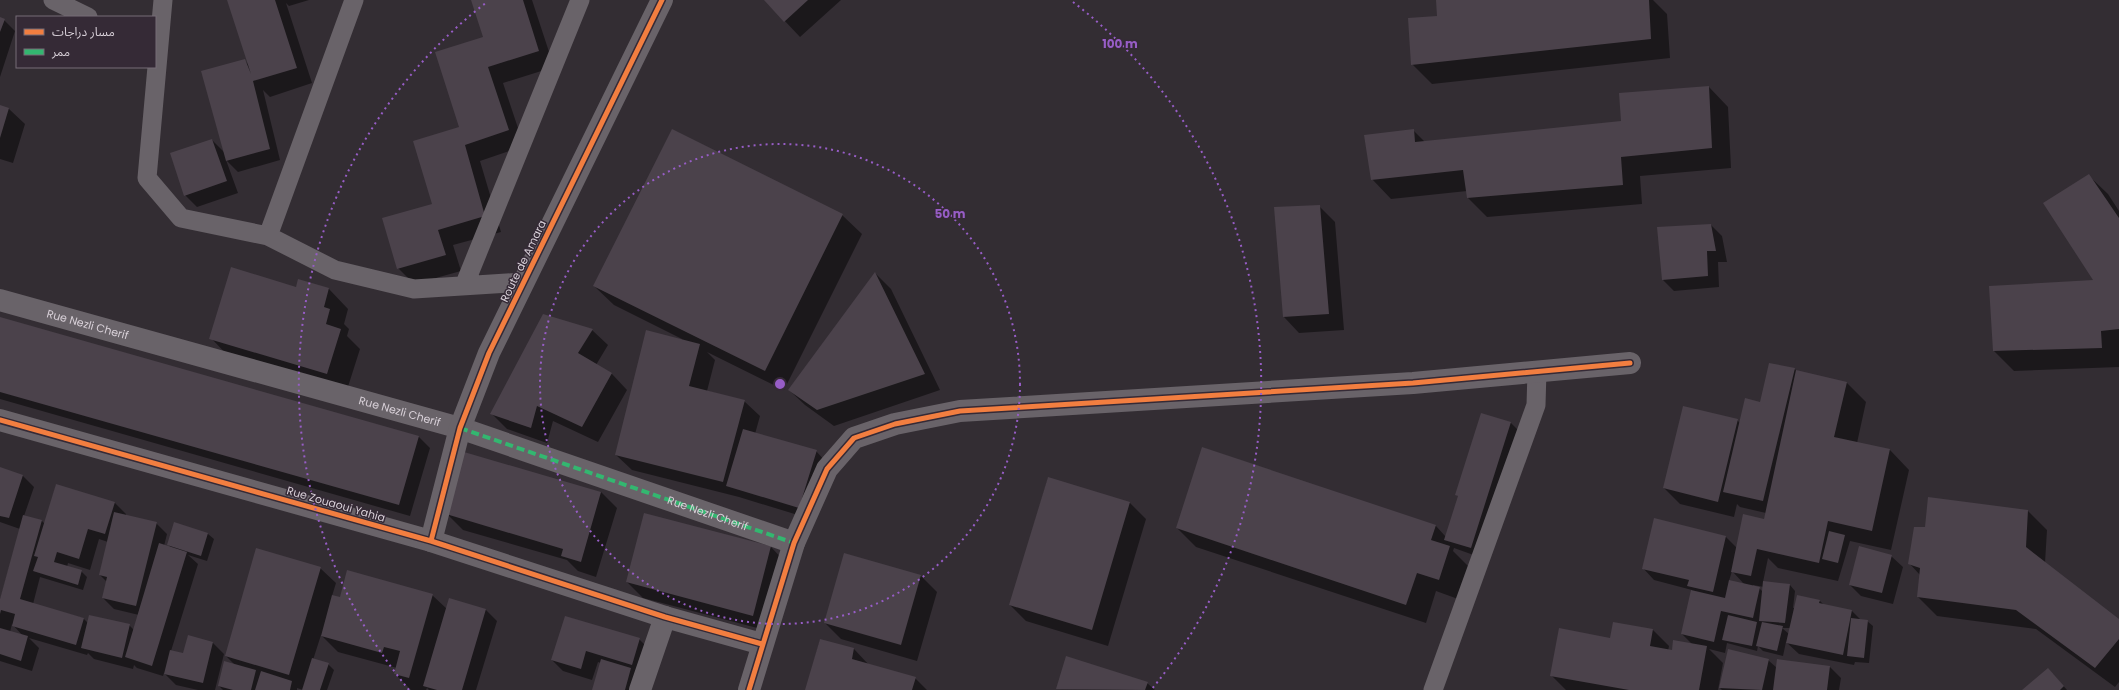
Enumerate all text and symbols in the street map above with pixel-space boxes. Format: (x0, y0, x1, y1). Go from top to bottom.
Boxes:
legend (16, 16, 156, 68)
text: مسار دراجات (52, 23, 115, 40)
text: 100 m (1102, 35, 1138, 52)
text: ممر (51, 43, 70, 60)
text: 50 m (935, 205, 966, 222)
street label: Route de Amara (496, 217, 550, 305)
street label: Rue Nezli Cherif (45, 305, 131, 344)
centre of rings (773, 377, 787, 391)
street label: Rue Nezli Cherif (357, 392, 443, 430)
street label: Rue Zouaoui Yahia (285, 482, 387, 526)
street label: Rue Nezli Cherif (665, 492, 751, 535)

